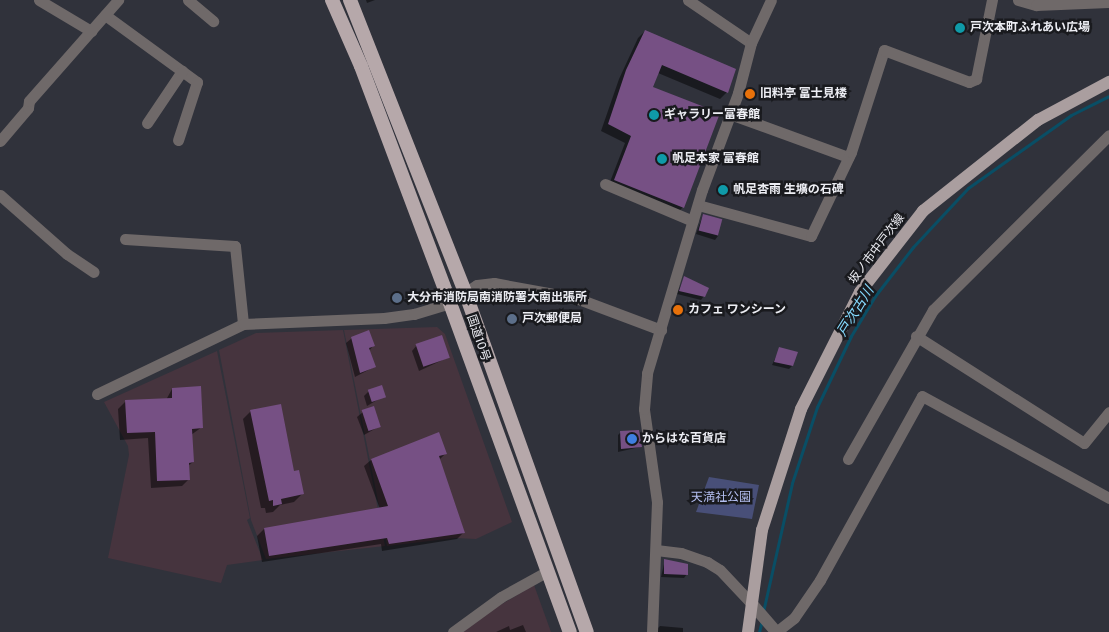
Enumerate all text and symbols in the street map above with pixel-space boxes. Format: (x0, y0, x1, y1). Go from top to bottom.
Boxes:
place label: 戸次本町ふれあい広場 (970, 21, 1090, 35)
marker: 戸次本町ふれあい広場 (954, 22, 966, 34)
place label: 旧料亭 冨士見楼 (760, 87, 847, 101)
marker: 旧料亭 冨士見楼 (744, 88, 756, 100)
place label: ギャラリー富春館 (664, 108, 760, 122)
marker: ギャラリー富春館 (648, 109, 660, 121)
place label: 帆足本家 富春館 (672, 152, 759, 166)
marker: 帆足本家 富春館 (656, 153, 668, 165)
place label: 帆足杏雨 生壙の石碑 (733, 183, 844, 197)
marker: 帆足杏雨 生壙の石碑 (717, 184, 729, 196)
street label: 坂ノ市中戸次線 (846, 211, 908, 287)
water label: 戸次古川 (833, 283, 877, 339)
place label: 大分市消防局南消防署大南出張所 (407, 291, 587, 305)
marker: 大分市消防局南消防署大南出張所 (391, 292, 403, 304)
place label: カフェ ワンシーン (688, 303, 787, 317)
marker: カフェ ワンシーン (672, 304, 684, 316)
place label: 戸次郵便局 (522, 312, 582, 326)
street label: 国道10号 (463, 313, 493, 363)
marker: 戸次郵便局 (506, 313, 518, 325)
place label: からはな百貨店 (642, 432, 726, 446)
marker: からはな百貨店 (626, 433, 638, 445)
park label: 天満社公園 (691, 491, 751, 505)

